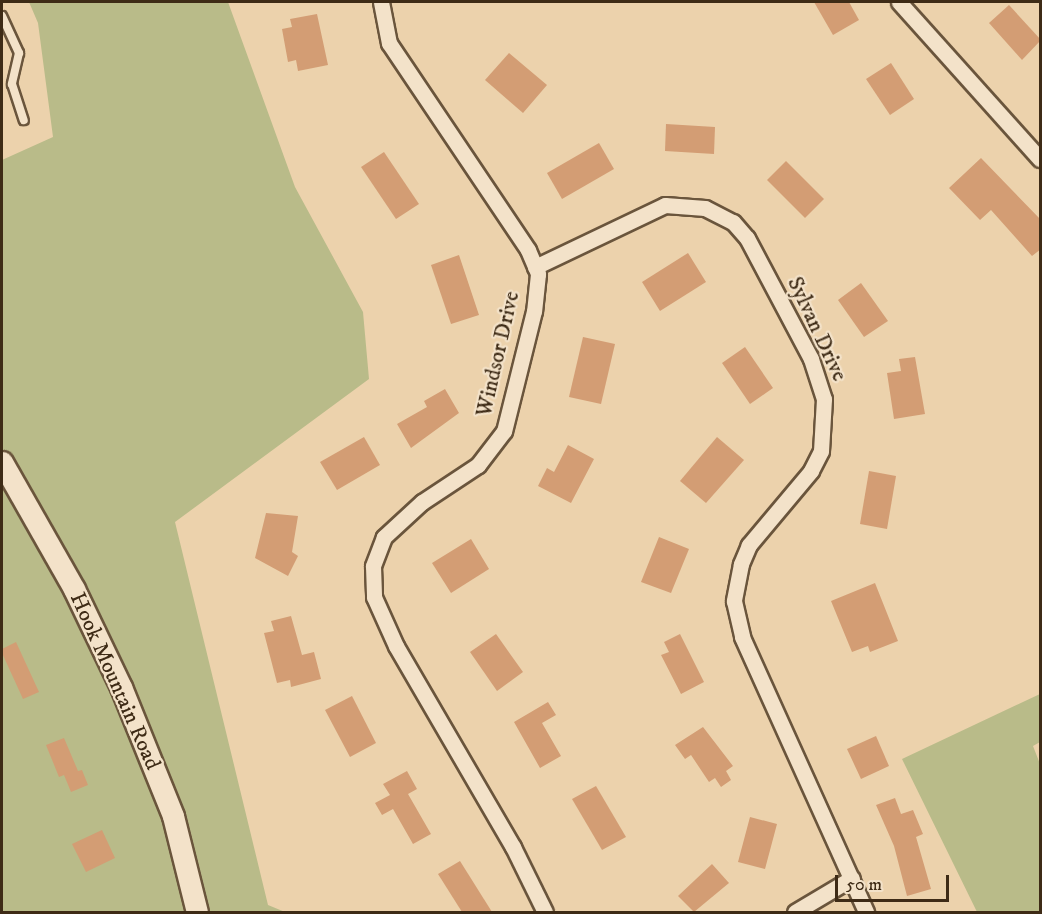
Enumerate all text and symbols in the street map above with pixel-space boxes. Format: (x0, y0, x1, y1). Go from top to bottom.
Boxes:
street label: Sylvan Drive (781, 273, 853, 385)
street label: Windsor Drive (471, 289, 525, 419)
street label: Hook Mountain Road (64, 588, 166, 774)
scale bar (838, 863, 952, 901)
text: 50 m (846, 874, 882, 896)

